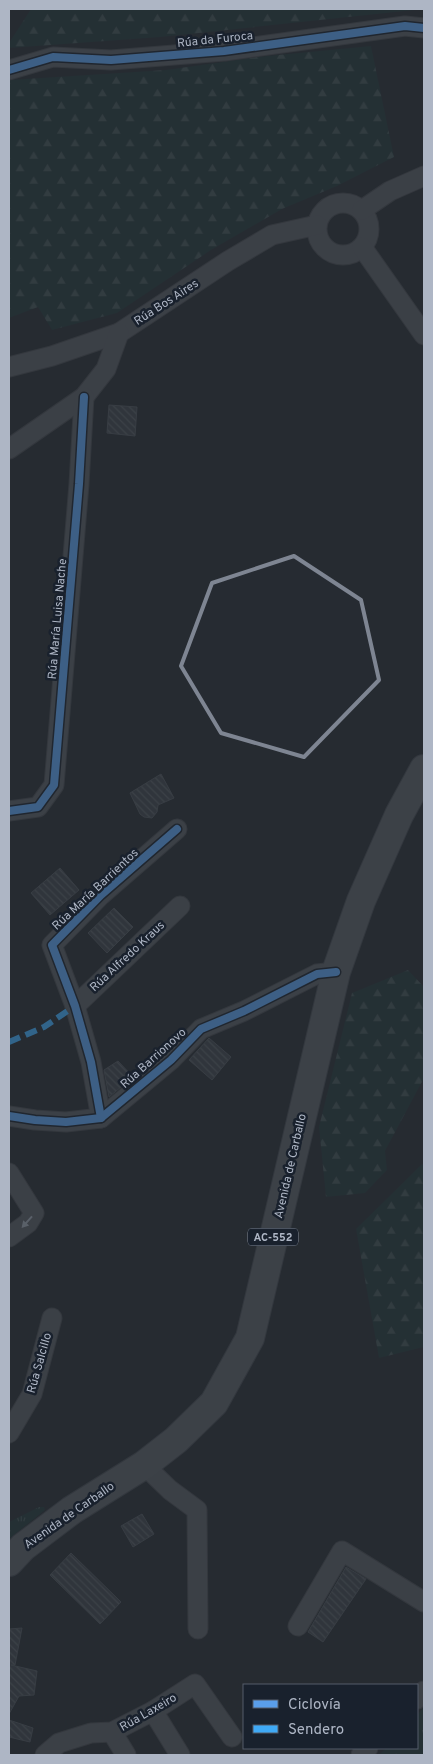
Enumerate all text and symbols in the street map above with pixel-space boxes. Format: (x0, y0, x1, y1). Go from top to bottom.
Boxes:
street label: Rúa da Furoca (176, 28, 254, 52)
street label: Rúa Bos Aires (131, 276, 202, 330)
street label: Rúa María Luisa Nache (45, 558, 71, 680)
street label: Rúa María Barrientos (49, 845, 142, 934)
street label: Rúa Alfredo Kraus (87, 918, 169, 996)
street label: Rúa Barrionovo (117, 1025, 190, 1093)
street label: Avenida de Carballo (271, 1112, 311, 1220)
one-way arrow (21, 1216, 33, 1228)
road number: AC-552 (248, 1228, 298, 1246)
street label: Rúa Salcillo (24, 1331, 56, 1395)
street label: Avenida de Carballo (21, 1478, 118, 1553)
legend (243, 1684, 418, 1749)
street label: Rúa Laxeiro (117, 1690, 180, 1736)
text: Ciclovía (288, 1696, 341, 1715)
text: Sendero (288, 1721, 344, 1740)

